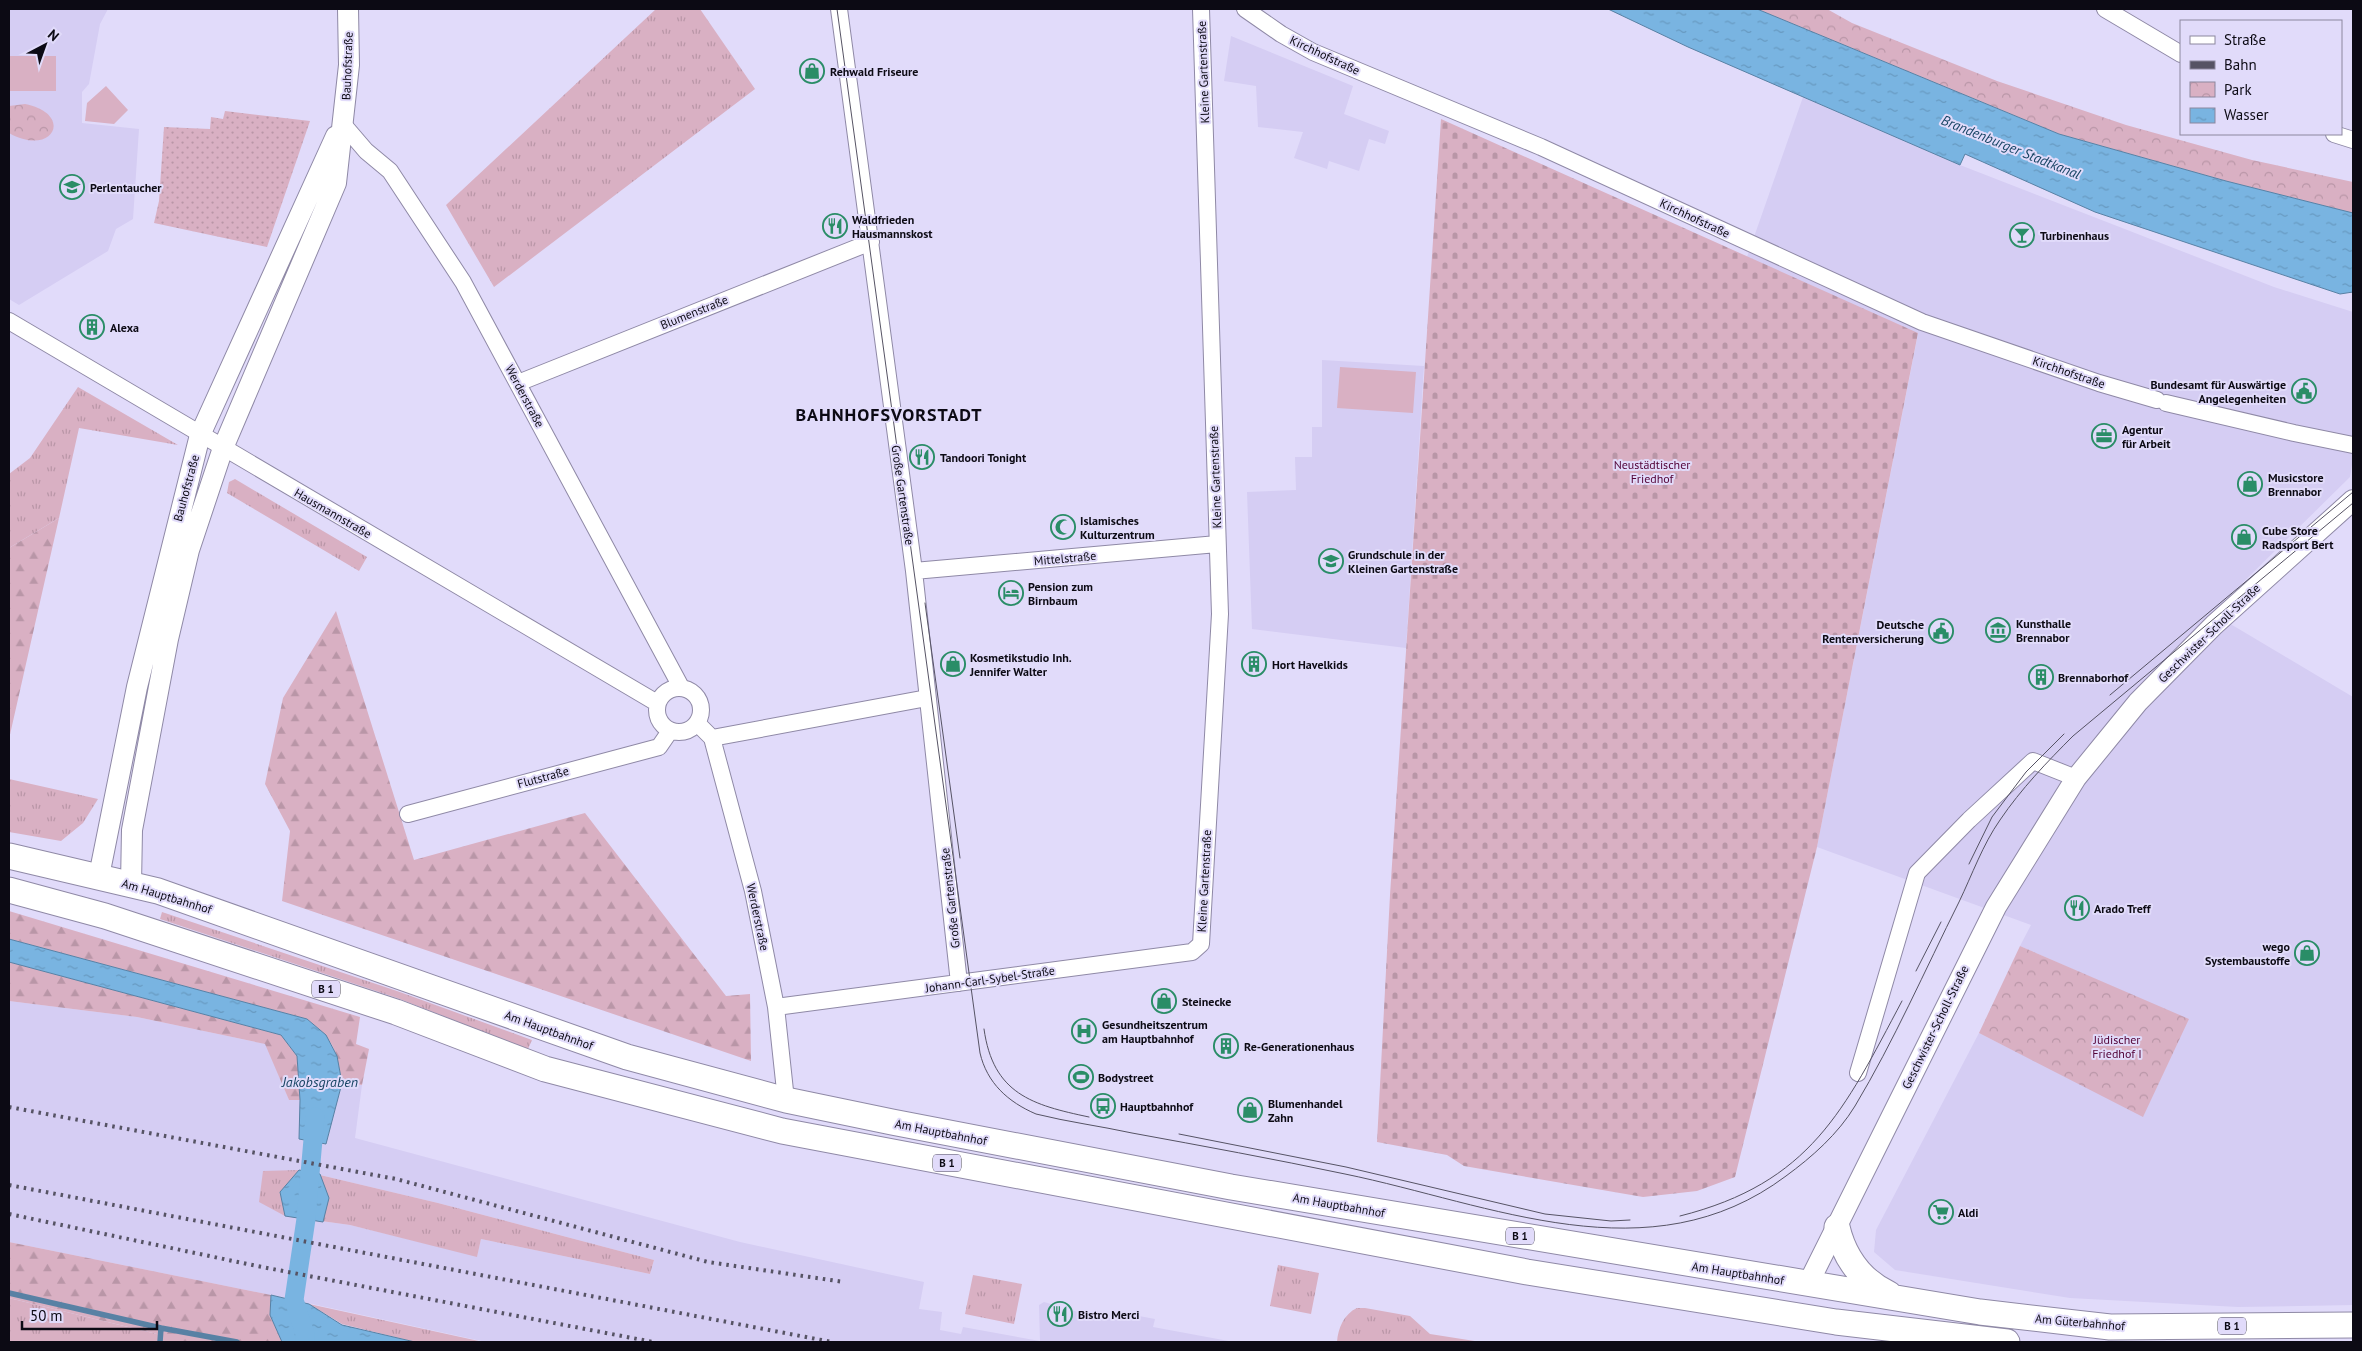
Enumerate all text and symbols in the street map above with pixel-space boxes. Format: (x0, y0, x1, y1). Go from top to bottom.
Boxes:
north arrow (20, 20, 70, 70)
street label: Kleine Gartenstraße (1194, 20, 1212, 124)
legend (2180, 20, 2342, 135)
text: N (44, 25, 63, 45)
text: Straße (2224, 30, 2266, 49)
street label: Bauhofstraße (338, 32, 356, 100)
street label: Kirchhofstraße (1288, 32, 1362, 78)
text: Bahn (2224, 55, 2257, 74)
shop icon: Rehwald Friseure (799, 58, 825, 84)
place label: Rehwald Friseure (830, 64, 918, 79)
text: Park (2224, 80, 2252, 99)
text: Wasser (2224, 105, 2269, 124)
water label: Brandenburger Stadtkanal (1939, 111, 2084, 183)
school or university icon: Perlentaucher (59, 174, 85, 200)
place label: Perlentaucher (90, 180, 162, 195)
street label: Kirchhofstraße (1658, 195, 1732, 241)
place label: Waldfrieden Hausmannskost (852, 212, 933, 241)
restaurant icon: Waldfrieden Hausmannskost (822, 213, 848, 239)
bar icon: Turbinenhaus (2009, 222, 2035, 248)
place label: Turbinenhaus (2040, 228, 2109, 243)
street label: Blumenstraße (658, 292, 730, 332)
building icon: Alexa (79, 314, 105, 340)
place label: Alexa (110, 320, 139, 335)
street label: Kirchhofstraße (2031, 353, 2107, 391)
street label: Werderstraße (502, 362, 548, 430)
place label: Bundesamt für Auswärtige Angelegenheiten (2150, 377, 2286, 406)
public building icon: Bundesamt für Auswärtige Angelegenheiten (2291, 378, 2317, 404)
district label: BAHNHOFSVORSTADT (795, 403, 983, 426)
place label: Agentur für Arbeit (2122, 422, 2171, 451)
office icon: Agentur für Arbeit (2091, 423, 2117, 449)
street label: Kleine Gartenstraße (1206, 425, 1224, 529)
street label: Große Gartenstraße (889, 444, 917, 546)
restaurant icon: Tandoori Tonight (909, 444, 935, 470)
place label: Tandoori Tonight (940, 450, 1027, 465)
street label: Bauhofstraße (170, 453, 202, 523)
park label: Neustädtischer Friedhof (1614, 457, 1690, 486)
place label: Musicstore Brennabor (2268, 470, 2324, 499)
shop icon: Musicstore Brennabor (2237, 471, 2263, 497)
street label: Hausmannstraße (292, 485, 374, 541)
place label: Islamisches Kulturzentrum (1080, 513, 1155, 542)
mosque icon: Islamisches Kulturzentrum (1050, 514, 1076, 540)
place label: Cube Store Radsport Bert (2262, 523, 2334, 552)
shop icon: Cube Store Radsport Bert (2231, 524, 2257, 550)
place label: Grundschule in der Kleinen Gartenstraße (1348, 547, 1458, 576)
street label: Mittelstraße (1033, 548, 1097, 568)
school or university icon: Grundschule in der Kleinen Gartenstraße (1318, 548, 1344, 574)
place label: Pension zum Birnbaum (1028, 579, 1093, 608)
hotel icon: Pension zum Birnbaum (998, 580, 1024, 606)
street label: Geschwister-Scholl-Straße (2155, 580, 2263, 686)
place label: Kunsthalle Brennabor (2016, 616, 2071, 645)
place label: Deutsche Rentenversicherung (1822, 617, 1924, 646)
museum icon: Kunsthalle Brennabor (1985, 617, 2011, 643)
public building icon: Deutsche Rentenversicherung (1928, 618, 1954, 644)
place label: Kosmetikstudio Inh. Jennifer Walter (969, 650, 1072, 679)
shop icon: Kosmetikstudio Inh. Jennifer Walter (940, 651, 966, 677)
building icon: Hort Havelkids (1241, 651, 1267, 677)
place label: Hort Havelkids (1272, 657, 1348, 672)
building icon: Brennaborhof (2028, 664, 2054, 690)
place label: Brennaborhof (2058, 670, 2129, 685)
street label: Flutstraße (516, 763, 570, 791)
street label: Kleine Gartenstraße (1194, 829, 1214, 933)
street label: Große Gartenstraße (937, 847, 963, 949)
street label: Am Hauptbahnhof (120, 875, 215, 917)
street label: Werderstraße (744, 882, 772, 952)
restaurant icon: Arado Treff (2064, 895, 2090, 921)
place label: Arado Treff (2094, 901, 2152, 916)
place label: wego Systembaustoffe (2205, 939, 2291, 968)
shop icon: wego Systembaustoffe (2294, 940, 2320, 966)
street label: Johann-Carl-Sybel-Straße (923, 962, 1056, 996)
street label: Geschwister-Scholl-Straße (1898, 963, 1972, 1091)
road number: B 1 (312, 981, 340, 998)
shop icon: Steinecke (1151, 988, 1177, 1014)
place label: Steinecke (1182, 994, 1231, 1009)
street label: Am Hauptbahnhof (503, 1007, 596, 1053)
place label: Gesundheitszentrum am Hauptbahnhof (1102, 1017, 1208, 1046)
hospital icon: Gesundheitszentrum am Hauptbahnhof (1071, 1018, 1097, 1044)
park label: Jüdischer Friedhof I (2092, 1032, 2142, 1061)
building icon: Re-Generationenhaus (1213, 1033, 1239, 1059)
place label: Re-Generationenhaus (1244, 1039, 1354, 1054)
sports icon: Bodystreet (1068, 1064, 1094, 1090)
place label: Bodystreet (1098, 1070, 1154, 1085)
water label: Jakobsgraben (281, 1073, 358, 1091)
bus stop icon: Hauptbahnhof (1090, 1093, 1116, 1119)
place label: Blumenhandel Zahn (1268, 1096, 1343, 1125)
shop icon: Blumenhandel Zahn (1237, 1097, 1263, 1123)
place label: Hauptbahnhof (1120, 1099, 1194, 1114)
street label: Am Hauptbahnhof (894, 1116, 989, 1148)
road number: B 1 (933, 1154, 961, 1172)
street label: Am Hauptbahnhof (1292, 1190, 1387, 1221)
supermarket icon: Aldi (1928, 1199, 1954, 1225)
place label: Aldi (1958, 1205, 1978, 1220)
road number: B 1 (1506, 1228, 1534, 1244)
street label: Am Hauptbahnhof (1691, 1258, 1786, 1288)
scale bar (22, 1298, 158, 1330)
restaurant icon: Bistro Merci (1047, 1301, 1073, 1327)
text: 50 m (30, 1306, 63, 1325)
place label: Bistro Merci (1078, 1307, 1140, 1322)
street label: Am Güterbahnhof (2034, 1311, 2127, 1334)
road number: B 1 (2218, 1318, 2246, 1334)

